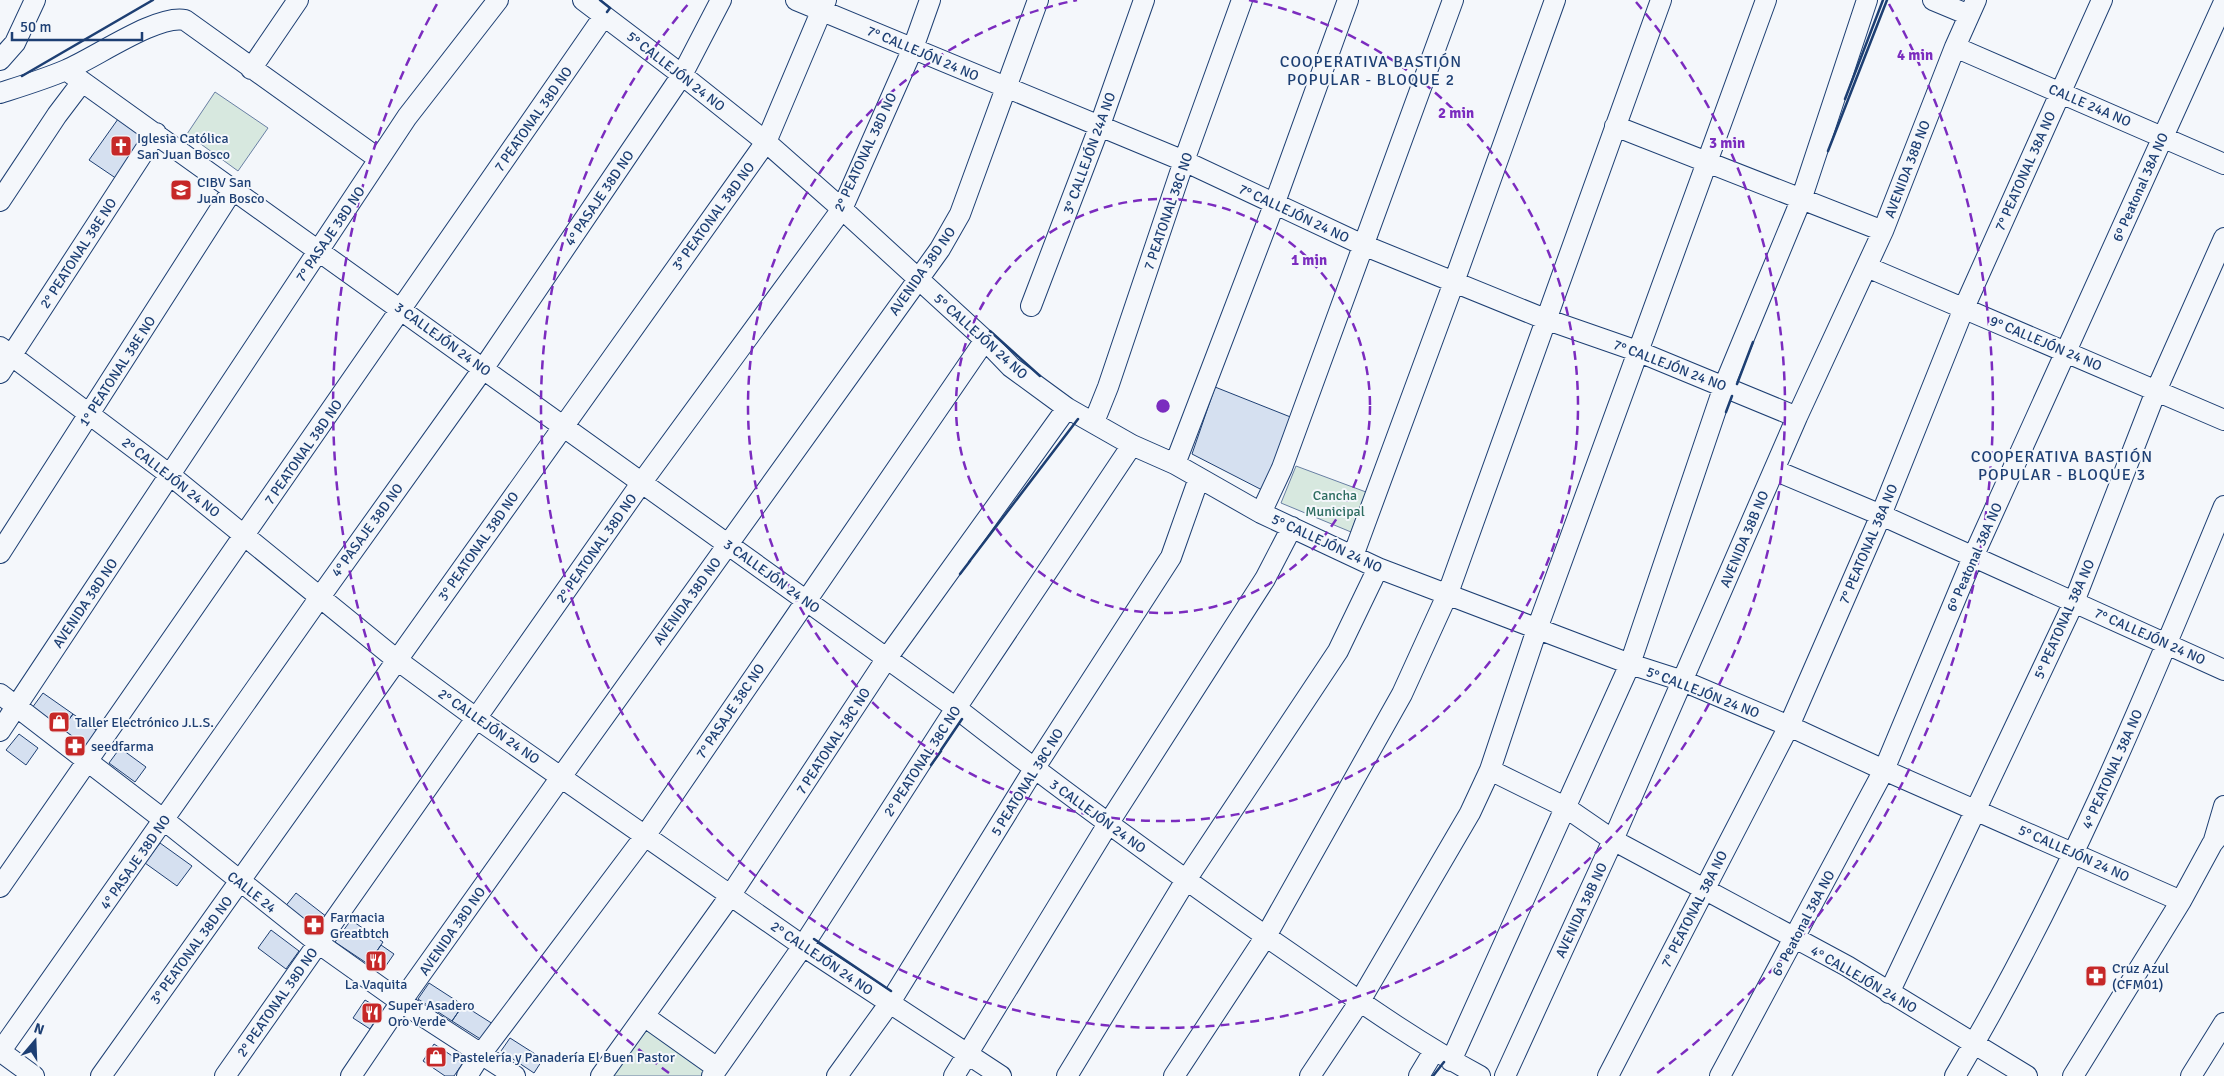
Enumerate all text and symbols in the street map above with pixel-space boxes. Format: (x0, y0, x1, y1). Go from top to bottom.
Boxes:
scale bar (12, 10, 142, 42)
text: 50 m (20, 18, 51, 36)
street label: 7° CALLEJÓN 24 NO (864, 22, 981, 85)
street label: 5° CALLEJÓN 24 NO (623, 28, 728, 115)
text: 4 min (1897, 46, 1933, 64)
district label: COOPERATIVA BASTIÓN POPULAR - BLOQUE 2 (1280, 52, 1462, 90)
street label: 7 PEATONAL 38D NO (491, 64, 576, 175)
street label: CALLE 24A NO (2046, 80, 2134, 130)
street label: 2° PEATONAL 38D NO (830, 90, 901, 214)
street label: 3° CALLEJÓN 24A NO (1059, 90, 1119, 216)
text: 2 min (1438, 104, 1474, 122)
street label: 7° PEATONAL 38A NO (1991, 109, 2059, 234)
street label: AVENIDA 38B NO (1881, 118, 1934, 220)
place label: Iglesia Católica San Juan Bosco (137, 130, 230, 163)
street label: 6º Peatonal 38A NO (2109, 130, 2172, 244)
church icon: Iglesia Católica San Juan Bosco (109, 134, 133, 158)
text: 3 min (1709, 134, 1745, 152)
street label: 4° PASAJE 38D NO (561, 147, 638, 249)
street label: 7 PEATONAL 38C NO (1140, 150, 1197, 272)
street label: 3° PEATONAL 38D NO (668, 159, 758, 274)
place label: CIBV San Juan Bosco (197, 174, 264, 207)
school or university icon: CIBV San Juan Bosco (169, 178, 193, 202)
street label: 7° CALLEJÓN 24 NO (1236, 180, 1352, 247)
street label: 7° PASAJE 38D NO (292, 183, 369, 285)
street label: 2° PEATONAL 38E NO (36, 195, 120, 312)
street label: AVENIDA 38D NO (886, 224, 959, 319)
text: 1 min (1291, 251, 1327, 269)
street label: 5° CALLEJÓN 24 NO (930, 290, 1031, 383)
street label: 3 CALLEJÓN 24 NO (391, 299, 494, 380)
street label: 9° CALLEJÓN 24 NO (1987, 312, 2104, 375)
street label: 1° PEATONAL 38E NO (75, 313, 159, 430)
street label: 7° CALLEJÓN 24 NO (1611, 336, 1729, 395)
street label: 7 PEATONAL 38D NO (261, 397, 346, 508)
centre of rings (1154, 397, 1172, 415)
street label: 2° CALLEJÓN 24 NO (118, 434, 223, 521)
district label: COOPERATIVA BASTIÓN POPULAR - BLOQUE 3 (1971, 447, 2153, 485)
street label: 4° PASAJE 38D NO (328, 480, 407, 580)
street label: 7° PEATONAL 38A NO (1835, 482, 1901, 607)
park label: Cancha Municipal (1305, 487, 1365, 520)
street label: 3° PEATONAL 38D NO (434, 488, 522, 604)
street label: AVENIDA 38B NO (1716, 488, 1772, 590)
street label: 2° PEATONAL 38D NO (552, 490, 640, 606)
street label: 6º Peatonal 38A NO (1943, 500, 2006, 614)
street label: 5° CALLEJÓN 24 NO (1269, 510, 1385, 577)
street label: 3 CALLEJÓN 24 NO (720, 536, 823, 617)
street label: AVENIDA 38D NO (650, 554, 725, 648)
street label: AVENIDA 38D NO (49, 555, 122, 651)
street label: 5° PEATONAL 38A NO (2030, 557, 2098, 682)
street label: 7° CALLEJÓN 24 NO (2092, 604, 2208, 669)
street label: 7° PASAJE 38C NO (692, 661, 768, 762)
street label: 5° CALLEJÓN 24 NO (1644, 663, 1762, 722)
street label: 2° CALLEJÓN 24 NO (435, 685, 543, 768)
street label: 7 PEATONAL 38C NO (793, 685, 874, 798)
street label: 2° PEATONAL 38C NO (880, 703, 965, 820)
street label: 4° PEATONAL 38A NO (2078, 707, 2146, 832)
shop icon: Taller Electrónico J.L.S. (47, 710, 71, 734)
place label: Taller Electrónico J.L.S. (75, 714, 214, 731)
street label: 5 PEATONAL 38C NO (987, 725, 1067, 839)
pharmacy icon: seedfarma (63, 734, 87, 758)
place label: seedfarma (91, 738, 154, 755)
street label: 3 CALLEJÓN 24 NO (1046, 776, 1149, 857)
street label: 4° PASAJE 38D NO (97, 812, 174, 913)
street label: 5° CALLEJÓN 24 NO (2016, 821, 2132, 886)
street label: 7° PEATONAL 38A NO (1658, 848, 1731, 971)
street label: AVENIDA 38B NO (1552, 860, 1611, 961)
street label: 6º Peatonal 38A NO (1768, 867, 1839, 979)
street label: CALLE 24 (224, 868, 280, 917)
street label: AVENIDA 38D NO (416, 884, 489, 979)
street label: 3° PEATONAL 38D NO (146, 893, 236, 1008)
place label: Farmacia Greatbtch (330, 909, 389, 942)
pharmacy icon: Farmacia Greatbtch (302, 913, 326, 937)
street label: 2° CALLEJÓN 24 NO (767, 918, 876, 999)
street label: 4° CALLEJÓN 24 NO (1808, 942, 1920, 1017)
street label: 2° PEATONAL 38D NO (233, 944, 321, 1060)
restaurant icon: La Vaquita (364, 949, 388, 973)
place label: Cruz Azul (CFM01) (2112, 960, 2169, 993)
pharmacy icon: Cruz Azul (CFM01) (2084, 964, 2108, 988)
place label: La Vaquita (345, 976, 407, 993)
place label: Super Asadero Oro Verde (388, 997, 474, 1030)
restaurant icon: Super Asadero Oro Verde (360, 1001, 384, 1025)
north arrow (10, 1016, 60, 1066)
text: N (32, 1020, 46, 1039)
shop icon: Pastelería y Panadería El Buen Pastor (424, 1045, 448, 1069)
place label: Pastelería y Panadería El Buen Pastor (452, 1049, 676, 1066)

